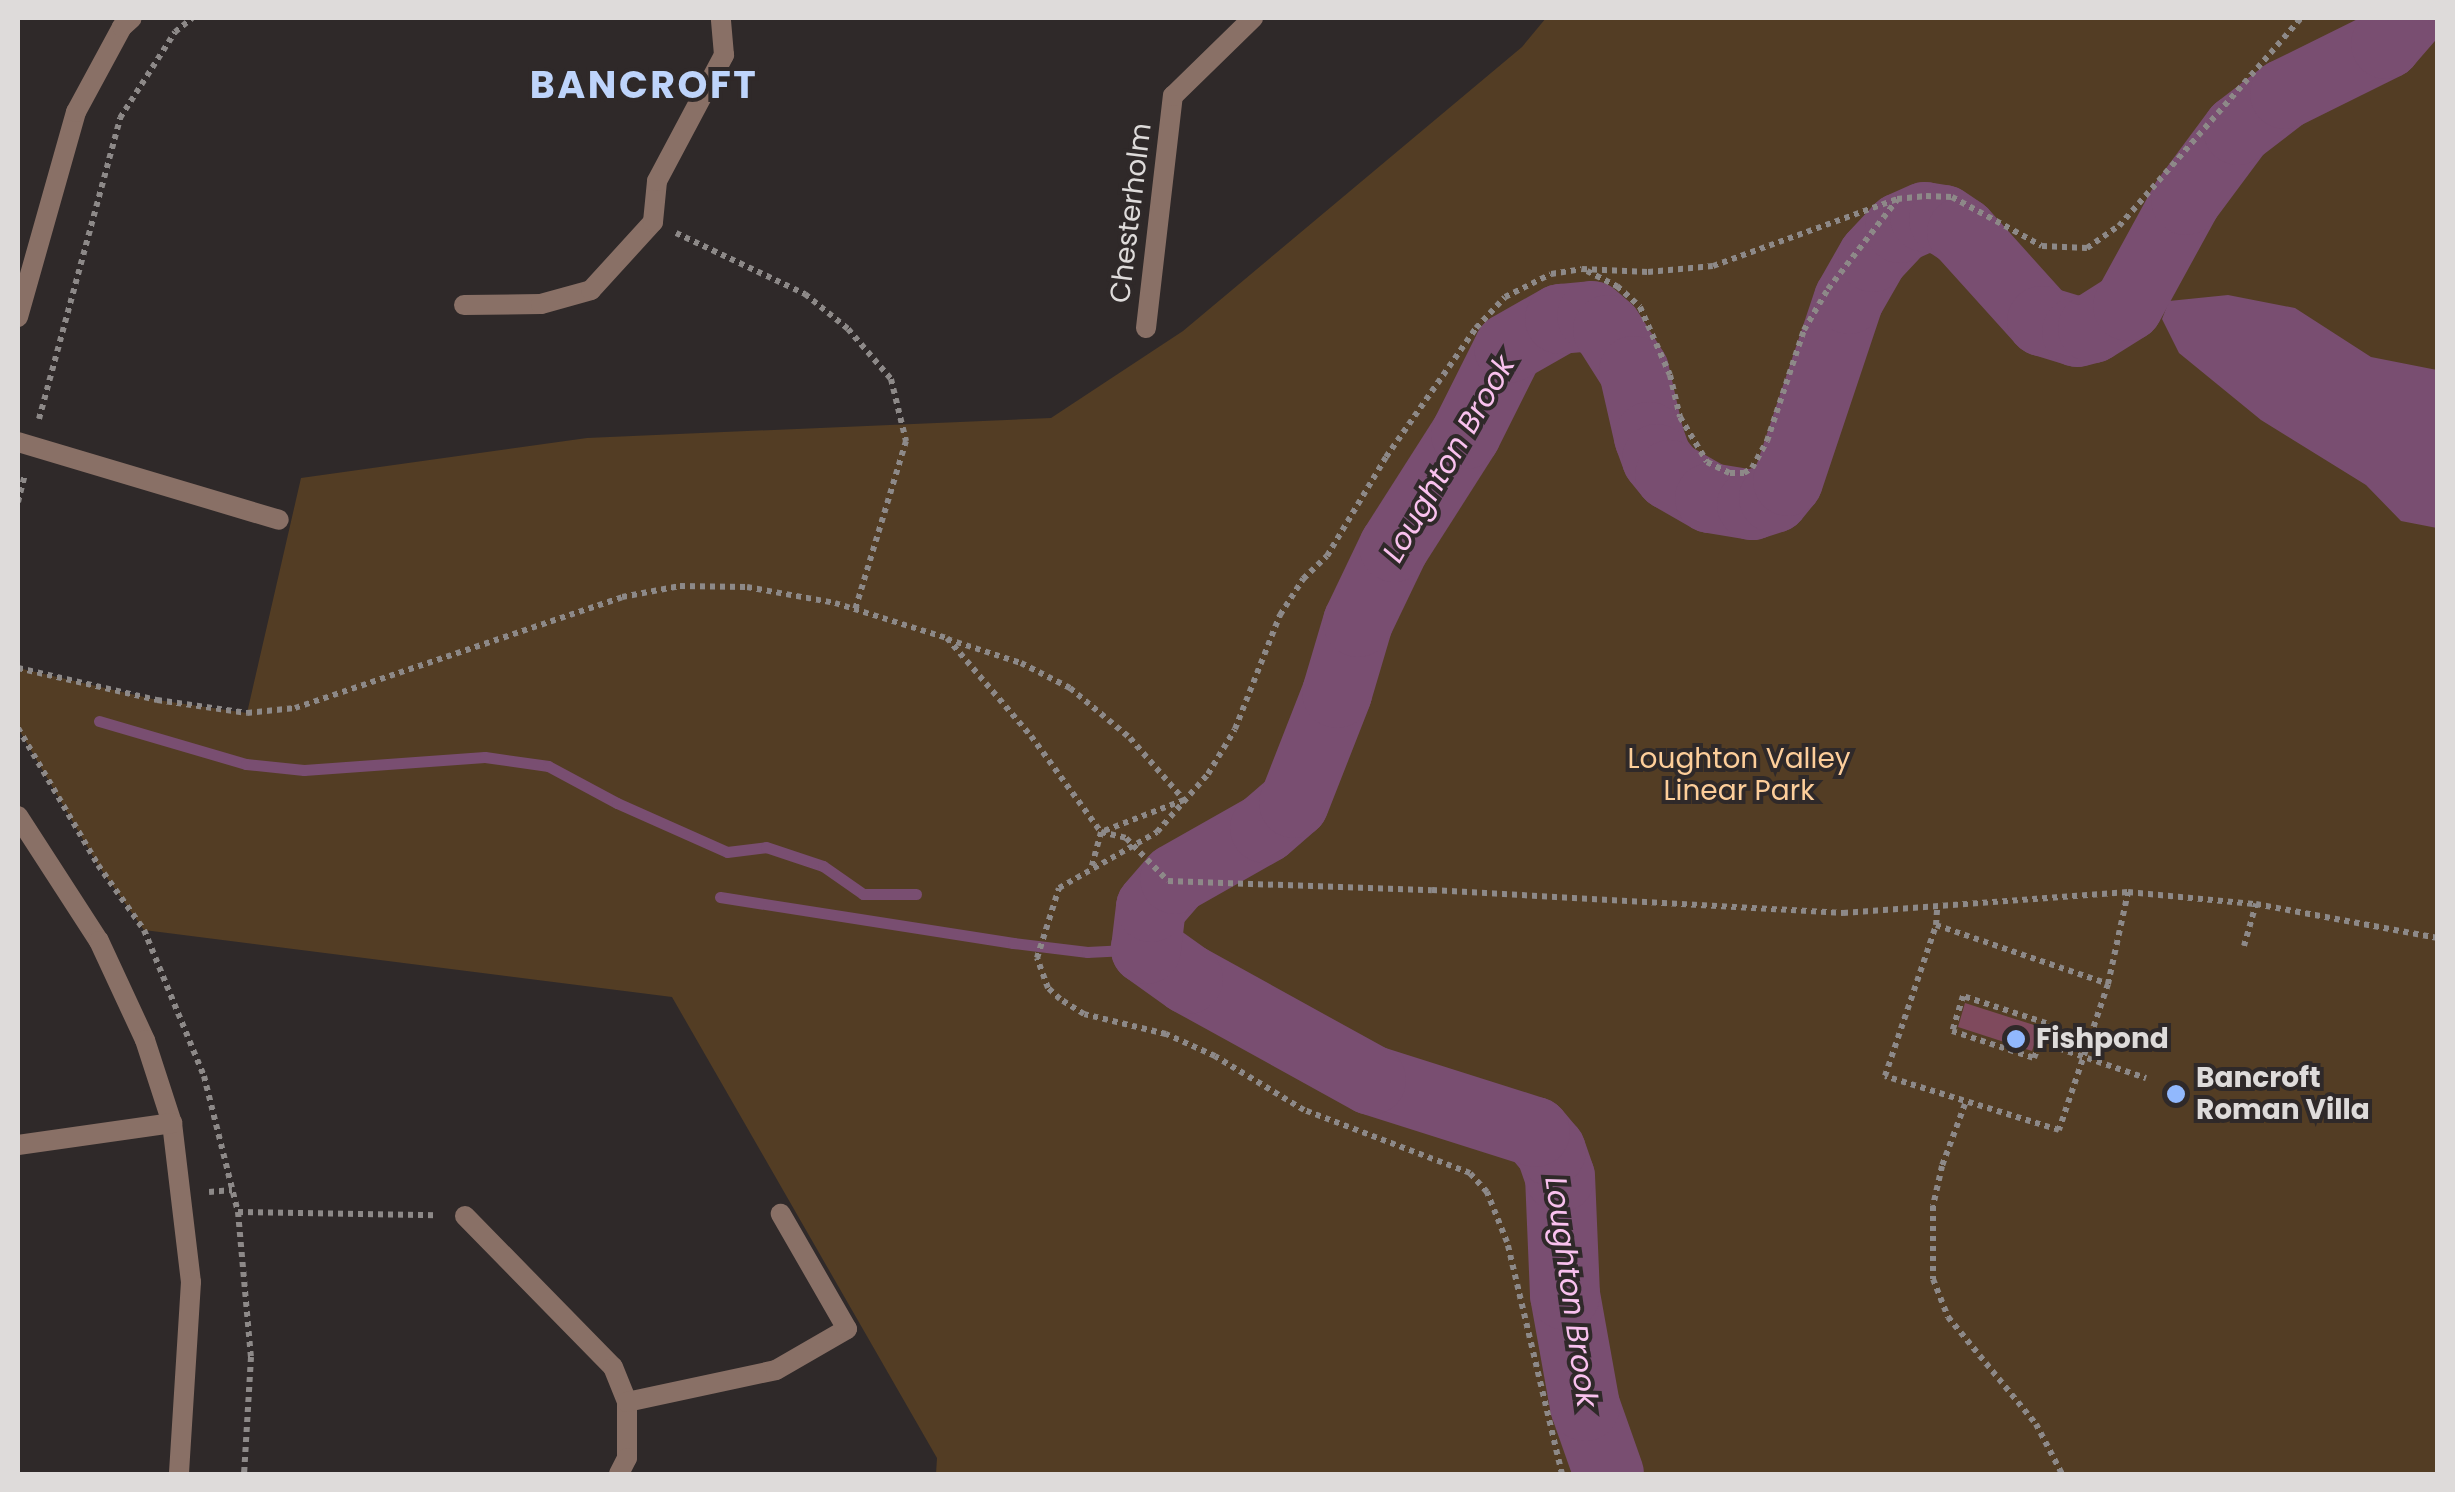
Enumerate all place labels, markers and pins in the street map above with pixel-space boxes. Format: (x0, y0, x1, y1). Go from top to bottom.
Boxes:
place label: Fishpond (2036, 1022, 2169, 1056)
marker: Fishpond (2005, 1028, 2027, 1050)
place label: Bancroft Roman Villa (2196, 1061, 2370, 1127)
marker: Bancroft Roman Villa (2165, 1083, 2187, 1105)

